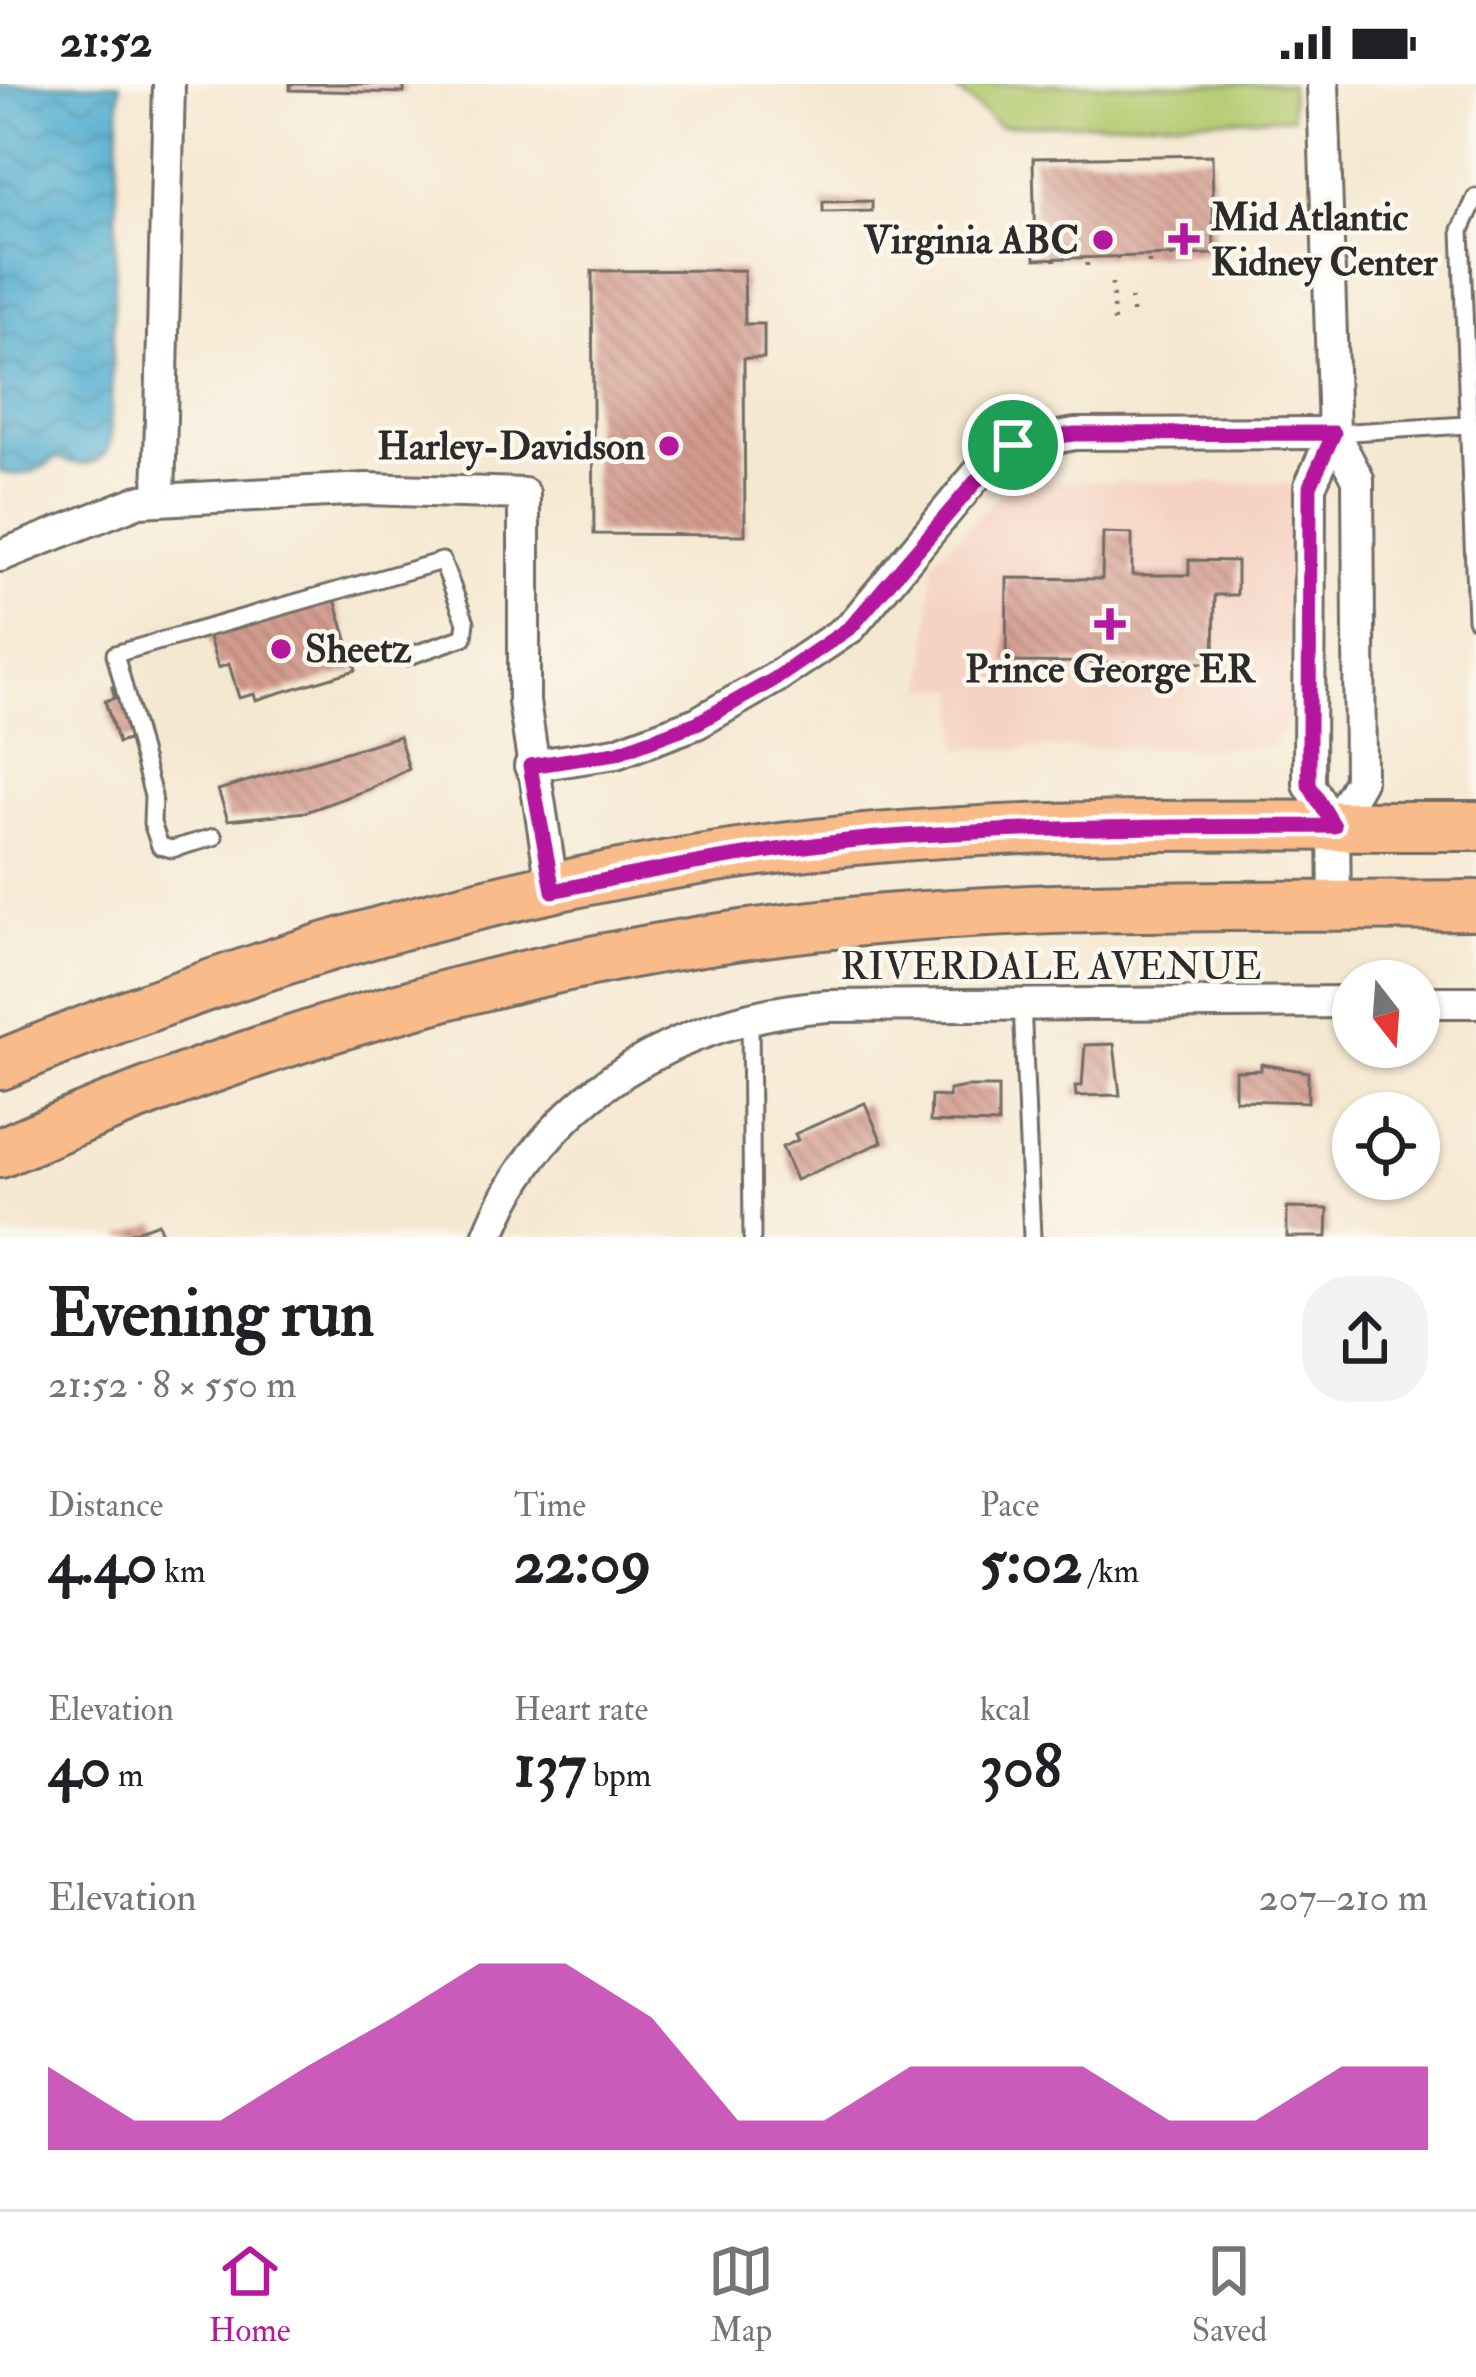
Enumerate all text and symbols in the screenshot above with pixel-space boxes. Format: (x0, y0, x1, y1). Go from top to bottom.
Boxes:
text: 21:52 (60, 14, 152, 70)
place label: Mid Atlantic Kidney Center (1210, 193, 1438, 287)
place label: Virginia ABC (864, 216, 1079, 265)
marker: Mid Atlantic Kidney Center (1168, 223, 1200, 255)
marker: Virginia ABC (1090, 227, 1116, 253)
pin (962, 394, 1064, 496)
icon: arrive (980, 412, 1046, 478)
place label: Harley-Davidson (377, 422, 645, 471)
marker: Harley-Davidson (656, 433, 682, 459)
marker: Prince George ER (1094, 608, 1126, 640)
place label: Sheetz (305, 625, 411, 674)
marker: Sheetz (268, 636, 294, 662)
place label: Prince George ER (965, 645, 1257, 694)
street label: RIVERDALE AVENUE (840, 942, 1262, 991)
north arrow (1332, 960, 1440, 1068)
map controls (1332, 960, 1440, 1200)
button: locate (1332, 1092, 1440, 1200)
text: Evening run (48, 1273, 374, 1356)
button: share (1302, 1276, 1428, 1402)
text: 21:52 · 8 × 550 m (48, 1360, 296, 1409)
text: Distance (48, 1485, 163, 1526)
text: Time (514, 1485, 586, 1526)
text: Pace (980, 1485, 1039, 1526)
text: 4.40 (48, 1526, 157, 1601)
text: 22:09 (514, 1526, 651, 1601)
text: 5:02 (980, 1526, 1082, 1601)
text: km (157, 1551, 206, 1592)
text: /km (1082, 1551, 1139, 1592)
text: Elevation (48, 1689, 174, 1730)
text: Heart rate (514, 1689, 648, 1730)
text: kcal (980, 1689, 1031, 1730)
text: 40 (48, 1730, 111, 1805)
text: 137 (514, 1730, 586, 1805)
text: 308 (980, 1730, 1062, 1805)
text: m (111, 1755, 144, 1796)
text: bpm (586, 1755, 651, 1796)
text: Elevation (48, 1873, 197, 1922)
text: 207–210 m (1259, 1873, 1428, 1922)
tab: Home (209, 2238, 291, 2351)
tab: Map (708, 2238, 774, 2351)
tab: Saved (1192, 2238, 1267, 2351)

